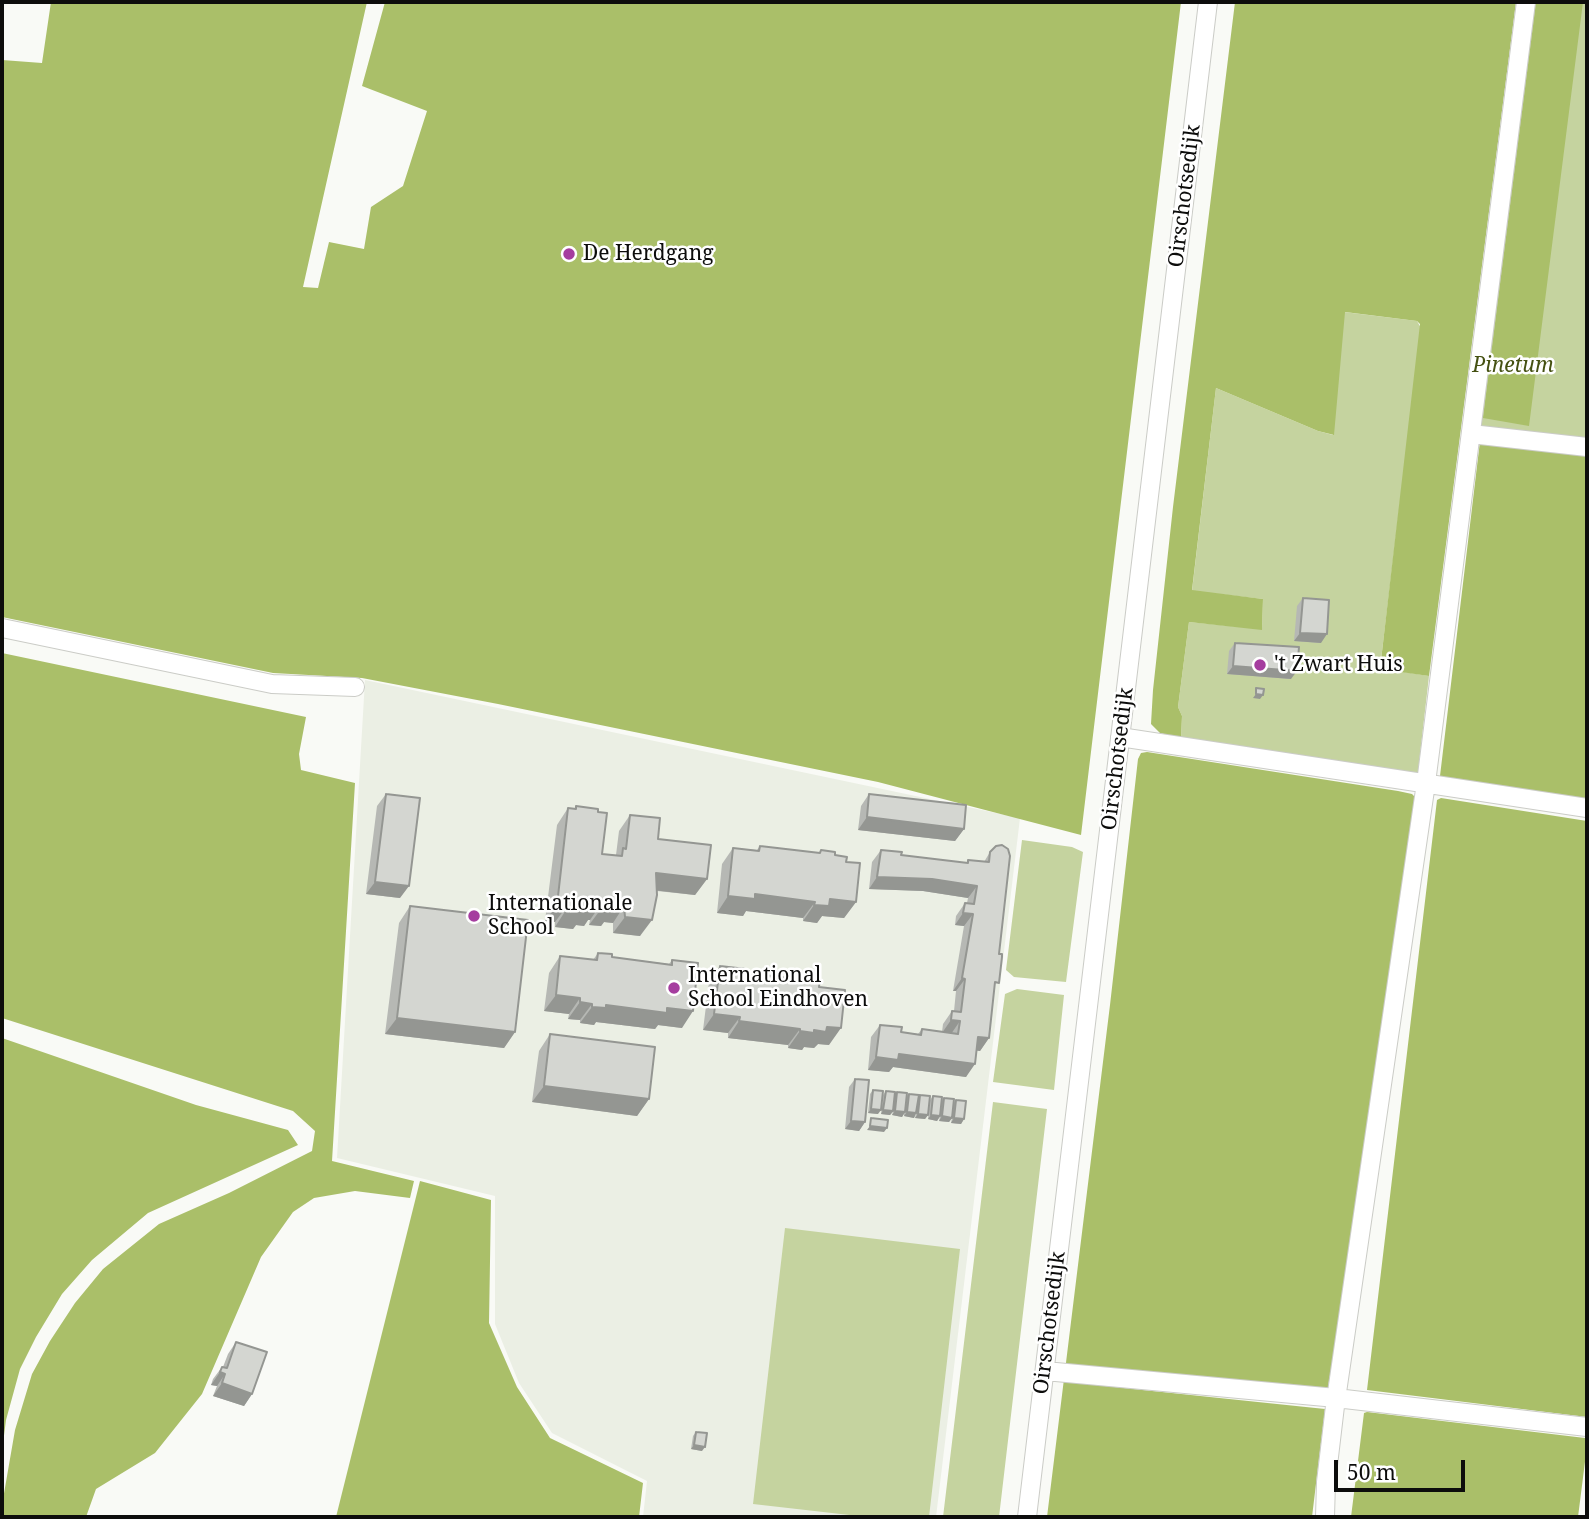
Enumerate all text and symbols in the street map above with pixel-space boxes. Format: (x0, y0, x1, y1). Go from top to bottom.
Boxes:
street label: Oirschotsedijk (1164, 123, 1206, 269)
place label: De Herdgang (583, 241, 714, 267)
marker: De Herdgang (561, 246, 577, 262)
park label: Pinetum (1472, 353, 1554, 379)
place label: 't Zwart Huis (1274, 652, 1403, 678)
marker: 't Zwart Huis (1252, 657, 1268, 673)
street label: Oirschotsedijk (1097, 686, 1139, 832)
place label: Internationale School (488, 891, 632, 941)
marker: Internationale School (466, 908, 482, 924)
place label: International School Eindhoven (688, 963, 868, 1013)
marker: International School Eindhoven (666, 980, 682, 996)
street label: Oirschotsedijk (1029, 1250, 1071, 1396)
scale bar (1337, 1446, 1468, 1490)
text: 50 m (1347, 1458, 1396, 1486)

